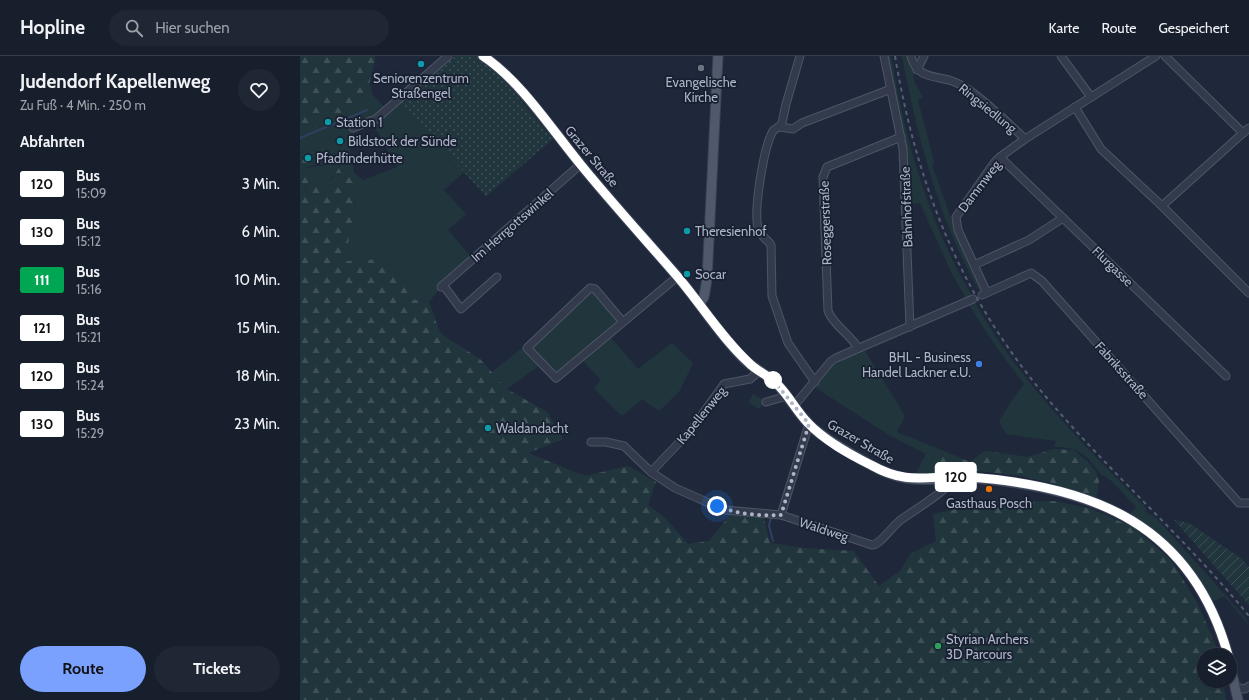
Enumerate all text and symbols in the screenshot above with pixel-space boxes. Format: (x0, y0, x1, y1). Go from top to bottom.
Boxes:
search box (109, 10, 389, 46)
text: Hopline (20, 16, 85, 39)
icon: search (123, 17, 145, 39)
text: Hier suchen (155, 19, 230, 37)
text: Karte (1049, 19, 1079, 37)
text: Route (1101, 19, 1137, 37)
text: Gespeichert (1159, 19, 1229, 37)
marker: Seniorenzentrum Straßengel (416, 59, 426, 69)
marker: Evangelische Kirche (696, 63, 706, 73)
button: heart (238, 69, 280, 111)
text: Judendorf Kapellenweg (20, 70, 210, 93)
place label: Seniorenzentrum Straßengel (373, 70, 469, 101)
place label: Evangelische Kirche (666, 74, 737, 105)
street label: Ringsiedlung (956, 80, 1021, 137)
text: Zu Fuß · 4 Min. · 250 m (20, 97, 146, 113)
place label: Station 1 (336, 114, 383, 130)
marker: Station 1 (323, 117, 333, 127)
street label: Grazer Straße (562, 122, 622, 190)
text: Abfahrten (20, 133, 85, 151)
place label: Bildstock der Sünde (348, 133, 457, 149)
marker: Bildstock der Sünde (335, 136, 345, 146)
place label: Pfadfinderhütte (316, 150, 403, 166)
marker: Pfadfinderhütte (303, 153, 313, 163)
street label: Dammweg (954, 156, 1004, 215)
street label: Bahnhofstraße (897, 166, 915, 248)
text: Bus (76, 167, 100, 185)
text: 120 (31, 175, 53, 193)
text: 3 Min. (242, 175, 280, 193)
street label: Roseggerstraße (816, 180, 834, 266)
text: 15:09 (76, 185, 106, 201)
street label: Im Herrgottswinkel (468, 185, 556, 265)
text: Bus (76, 215, 100, 233)
text: 130 (31, 223, 53, 241)
text: 6 Min. (241, 223, 280, 241)
place label: Theresienhof (695, 223, 767, 239)
marker: Theresienhof (682, 226, 692, 236)
text: 15:12 (76, 233, 101, 249)
street label: Flurgasse (1089, 243, 1137, 290)
text: Bus (76, 263, 100, 281)
place label: Socar (695, 266, 727, 282)
marker: Socar (682, 269, 692, 279)
text: 111 (34, 271, 50, 289)
text: 10 Min. (235, 271, 280, 289)
text: 15:16 (76, 281, 102, 297)
text: Bus (76, 311, 100, 329)
text: 121 (33, 319, 51, 337)
text: 15 Min. (237, 319, 280, 337)
text: 15:21 (76, 329, 101, 345)
street label: Fabriksstraße (1092, 338, 1152, 402)
place label: BHL - Business Handel Lackner e.U. (862, 349, 972, 380)
text: Bus (76, 359, 100, 377)
marker: BHL - Business Handel Lackner e.U. (974, 359, 984, 369)
text: 120 (31, 367, 53, 385)
text: 18 Min. (236, 367, 280, 385)
unlabelled marker (764, 371, 782, 389)
text: 15:24 (76, 377, 104, 393)
street label: Kapellenweg (673, 382, 730, 447)
text: Bus (76, 407, 100, 425)
text: 130 (31, 415, 53, 433)
text: 23 Min. (234, 415, 280, 433)
street label: Grazer Straße (825, 415, 898, 467)
place label: Waldandacht (496, 420, 569, 436)
marker: Waldandacht (483, 423, 493, 433)
text: 15:29 (76, 425, 104, 441)
line badge: 120 (933, 464, 979, 490)
text: 120 (945, 468, 967, 486)
marker: Gasthaus Posch (984, 484, 994, 494)
place label: Gasthaus Posch (946, 495, 1032, 511)
your location (707, 496, 727, 516)
street label: Waldweg (797, 514, 851, 545)
place label: Styrian Archers 3D Parcours (946, 631, 1029, 662)
marker: Styrian Archers 3D Parcours (933, 641, 943, 651)
button: Route (20, 646, 146, 692)
button: Tickets (154, 646, 280, 692)
map controls (1197, 648, 1237, 688)
button: layers (1197, 648, 1237, 688)

